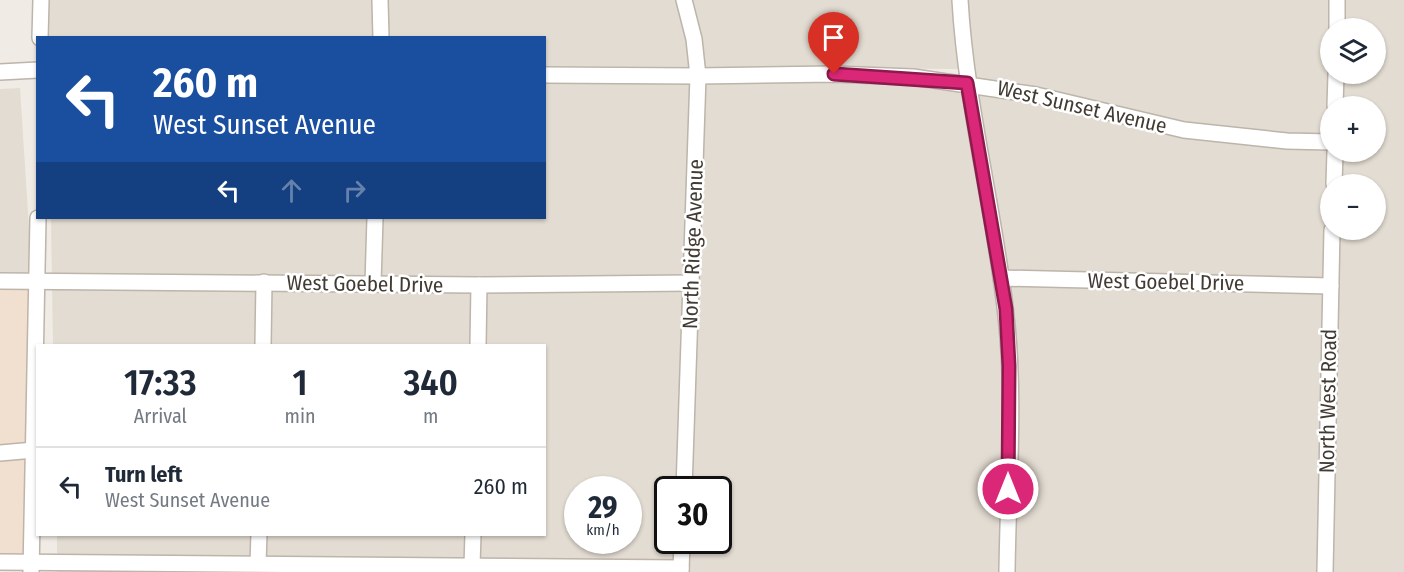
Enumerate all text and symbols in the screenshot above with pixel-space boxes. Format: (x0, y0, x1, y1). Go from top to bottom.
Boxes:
pin (808, 12, 859, 74)
map controls (1320, 18, 1386, 240)
button: layers (1320, 18, 1386, 84)
icon: arrive (817, 21, 850, 54)
text: 260 m (153, 58, 258, 108)
icon: left (54, 60, 132, 138)
street label: West Sunset Avenue (995, 75, 1169, 139)
button: + (1320, 96, 1386, 162)
text: West Sunset Avenue (153, 109, 376, 141)
street label: North Ridge Avenue (677, 159, 709, 329)
icon: left (212, 174, 245, 207)
icon: ahead (275, 174, 308, 207)
icon: right (338, 174, 371, 207)
button: − (1320, 174, 1386, 240)
street label: West Goebel Drive (1087, 268, 1245, 296)
street label: West Goebel Drive (286, 270, 444, 298)
street label: North West Road (1314, 329, 1342, 473)
text: 17:33 (124, 361, 197, 405)
text: 1 (293, 361, 308, 405)
text: 340 (404, 361, 458, 405)
text: Arrival (134, 404, 187, 428)
text: min (285, 404, 316, 428)
text: m (423, 404, 438, 428)
position arrow (976, 457, 1040, 521)
text: Turn left (105, 461, 183, 488)
icon: left (54, 470, 87, 503)
text: 260 m (474, 473, 528, 500)
speed limit sign: 30 (654, 476, 732, 554)
text: West Sunset Avenue (105, 488, 270, 512)
text: 29 (588, 490, 618, 526)
text: km/h (586, 521, 620, 539)

